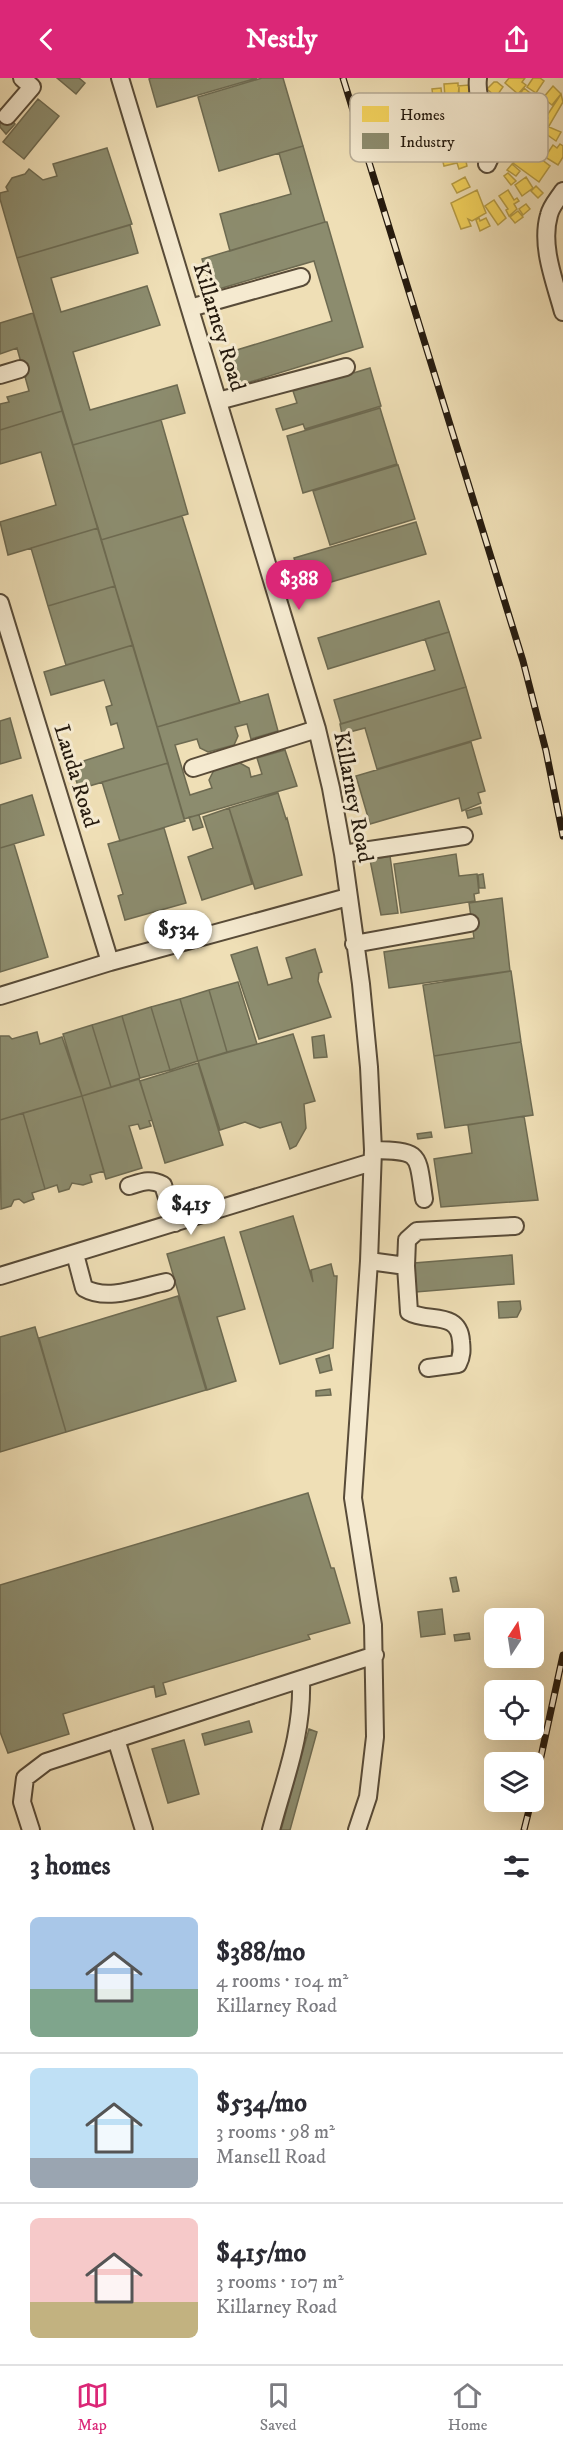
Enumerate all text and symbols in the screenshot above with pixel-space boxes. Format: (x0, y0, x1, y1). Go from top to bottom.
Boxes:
text: Nestly (246, 22, 317, 56)
icon: back (30, 23, 63, 56)
icon: share (500, 23, 533, 56)
legend (350, 93, 548, 162)
text: Homes (400, 105, 445, 125)
text: Industry (400, 132, 455, 152)
street label: Killarney Road (187, 259, 251, 395)
pin: $388 (263, 560, 335, 611)
text: $388 (280, 567, 318, 592)
street label: Lauda Road (48, 721, 104, 831)
street label: Killarney Road (327, 729, 379, 865)
pin: $534 (142, 910, 214, 961)
text: $534 (158, 917, 198, 942)
pin: $415 (155, 1185, 227, 1236)
text: $415 (171, 1192, 211, 1217)
north arrow (484, 1608, 544, 1668)
map controls (484, 1608, 544, 1812)
button: locate (484, 1680, 544, 1740)
button: layers (484, 1752, 544, 1812)
text: 3 homes (30, 1850, 110, 1883)
icon: filters (500, 1850, 533, 1883)
text: $388/mo (216, 1936, 305, 1969)
icon: home (78, 1941, 150, 2013)
text: 4 rooms · 104 m² (216, 1969, 348, 1994)
text: Killarney Road (216, 1994, 337, 2019)
text: $534/mo (216, 2087, 307, 2120)
icon: home (78, 2092, 150, 2164)
text: 3 rooms · 98 m² (216, 2120, 335, 2145)
text: Mansell Road (216, 2145, 326, 2170)
text: $415/mo (216, 2237, 306, 2270)
icon: home (78, 2242, 150, 2314)
text: 3 rooms · 107 m² (216, 2270, 344, 2295)
text: Killarney Road (216, 2295, 337, 2320)
tab: Map (76, 2379, 109, 2435)
tab: Saved (260, 2379, 297, 2435)
tab: Home (448, 2379, 487, 2435)

